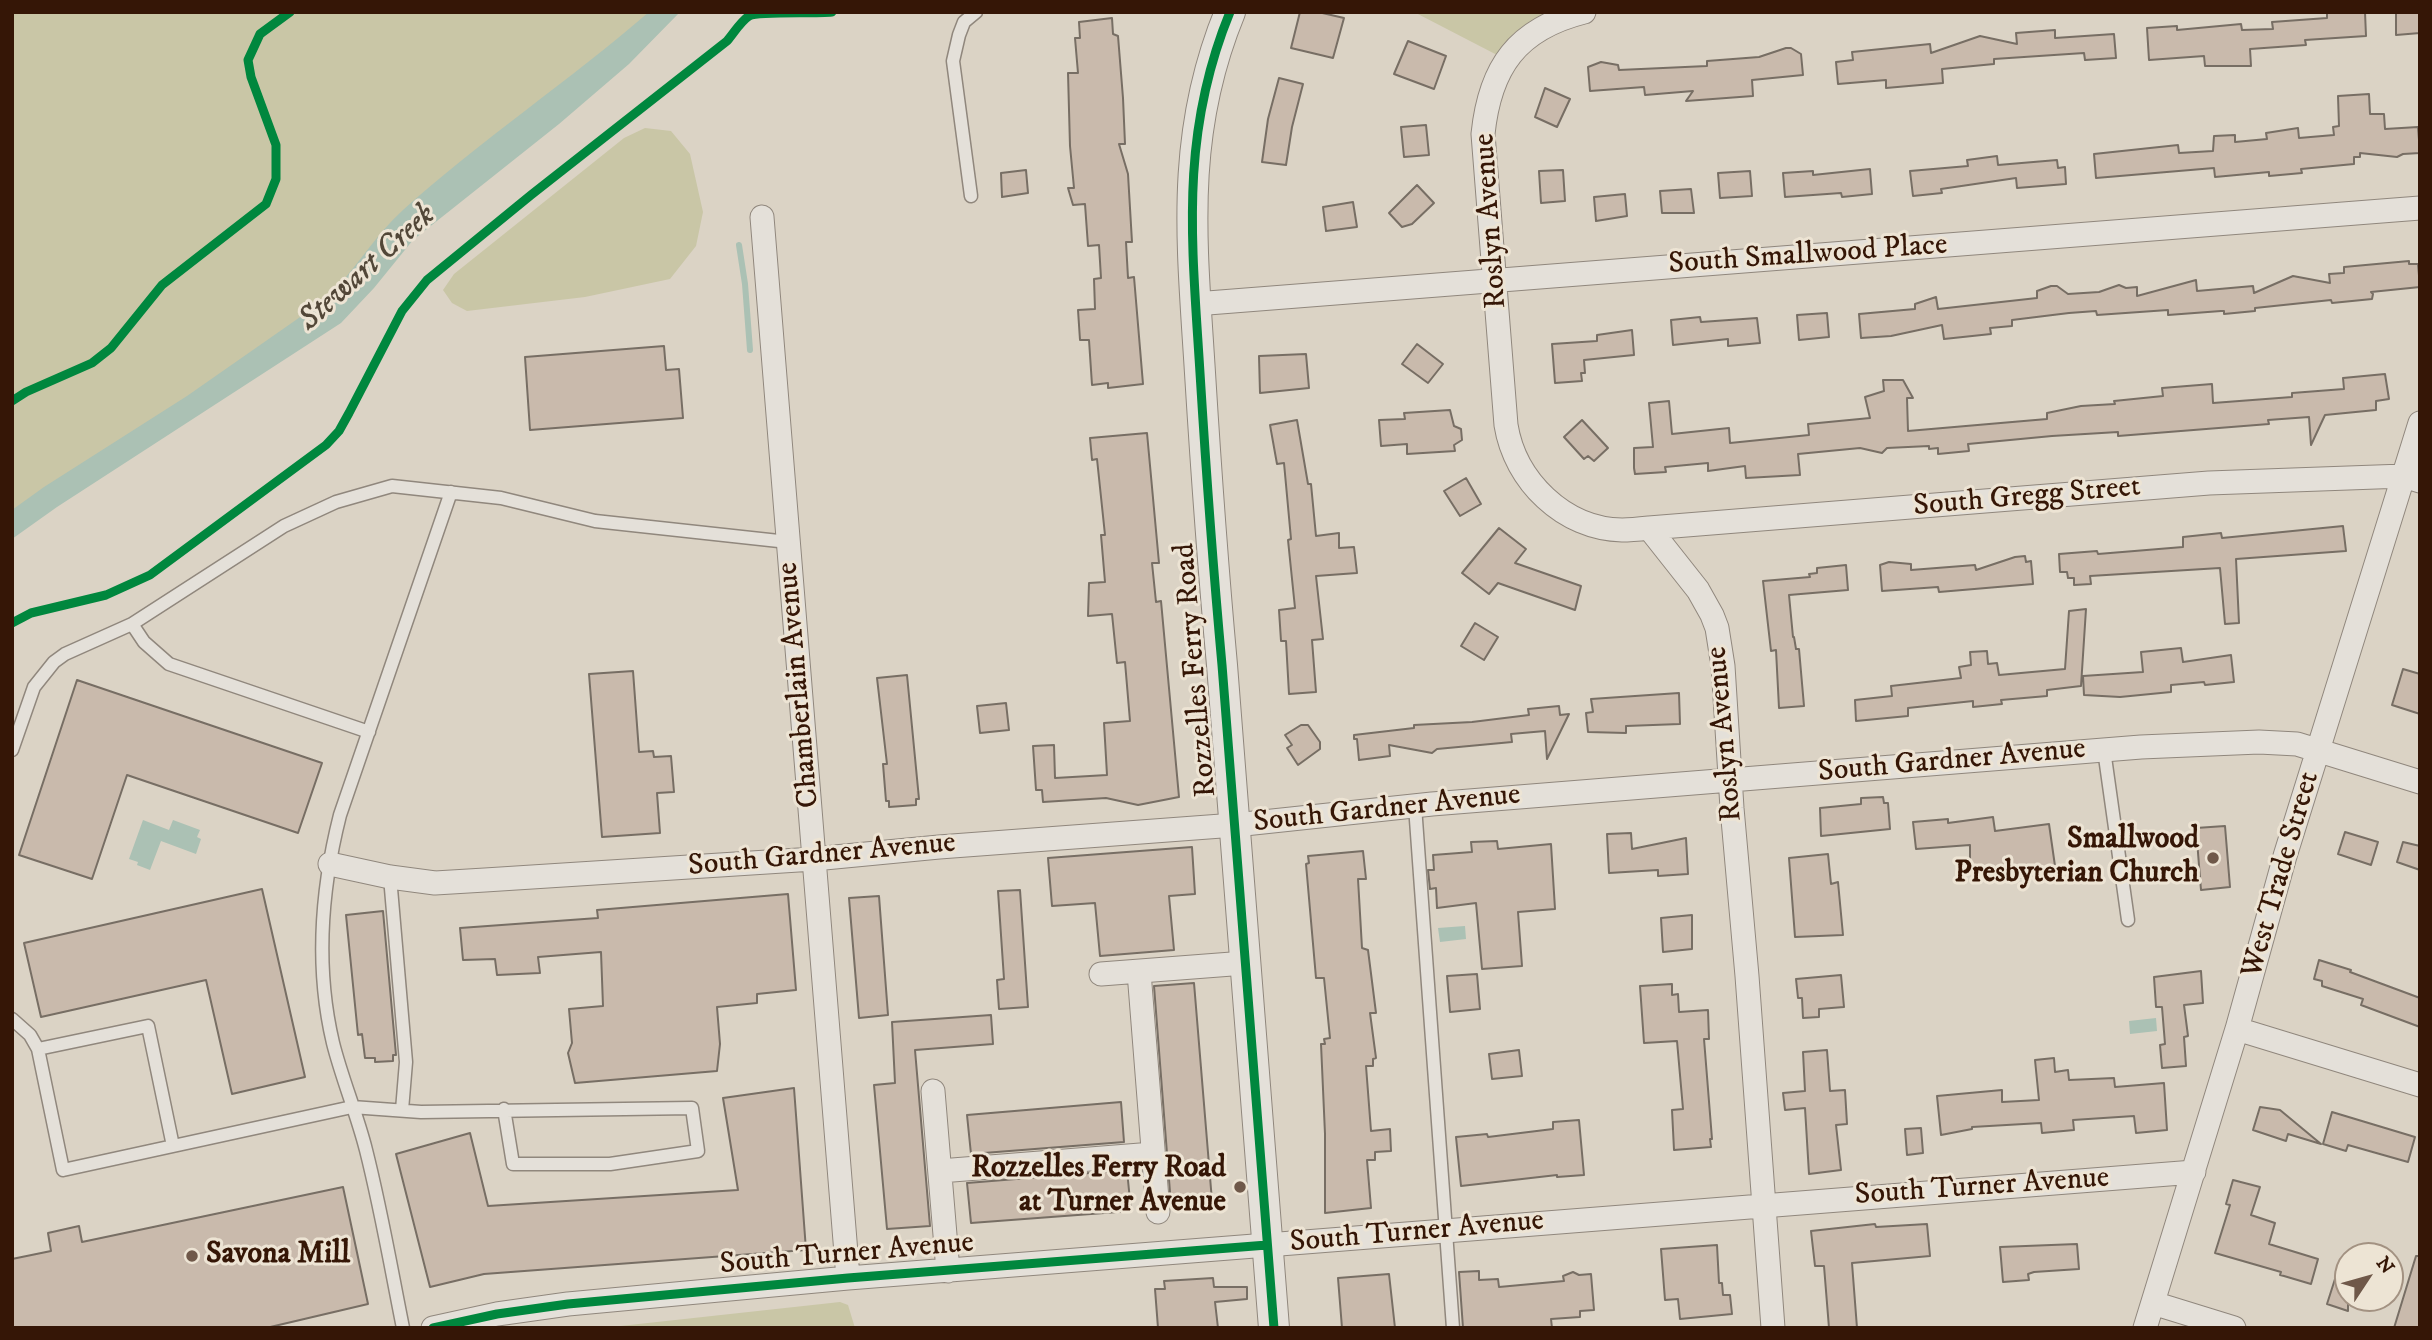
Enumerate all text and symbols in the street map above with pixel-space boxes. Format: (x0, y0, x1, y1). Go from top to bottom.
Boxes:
street label: Roslyn Avenue (1468, 132, 1516, 310)
water label: Stewart Creek (291, 197, 445, 341)
street label: South Smallwood Place (1667, 228, 1949, 284)
street label: South Gregg Street (1912, 470, 2142, 526)
street label: Rozzelles Ferry Road (1168, 542, 1226, 798)
street label: Chamberlain Avenue (771, 561, 829, 809)
street label: Roslyn Avenue (1700, 645, 1752, 823)
street label: South Gardner Avenue (1817, 732, 2087, 792)
street label: West Trade Street (2235, 768, 2329, 982)
street label: South Gardner Avenue (1252, 778, 1522, 842)
place label: Smallwood Presbyterian Church (1954, 823, 2199, 894)
street label: South Gardner Avenue (687, 826, 957, 886)
marker: Smallwood Presbyterian Church (2205, 850, 2221, 866)
place label: Rozzelles Ferry Road at Turner Avenue (971, 1152, 1226, 1222)
street label: South Turner Avenue (1854, 1161, 2110, 1215)
marker: Rozzelles Ferry Road at Turner Avenue (1232, 1179, 1248, 1195)
street label: South Turner Avenue (1289, 1204, 1545, 1262)
street label: South Turner Avenue (719, 1226, 975, 1284)
place label: Savona Mill (206, 1238, 350, 1274)
north arrow (2334, 1242, 2404, 1312)
marker: Savona Mill (184, 1248, 200, 1264)
text: N (2371, 1252, 2399, 1279)

